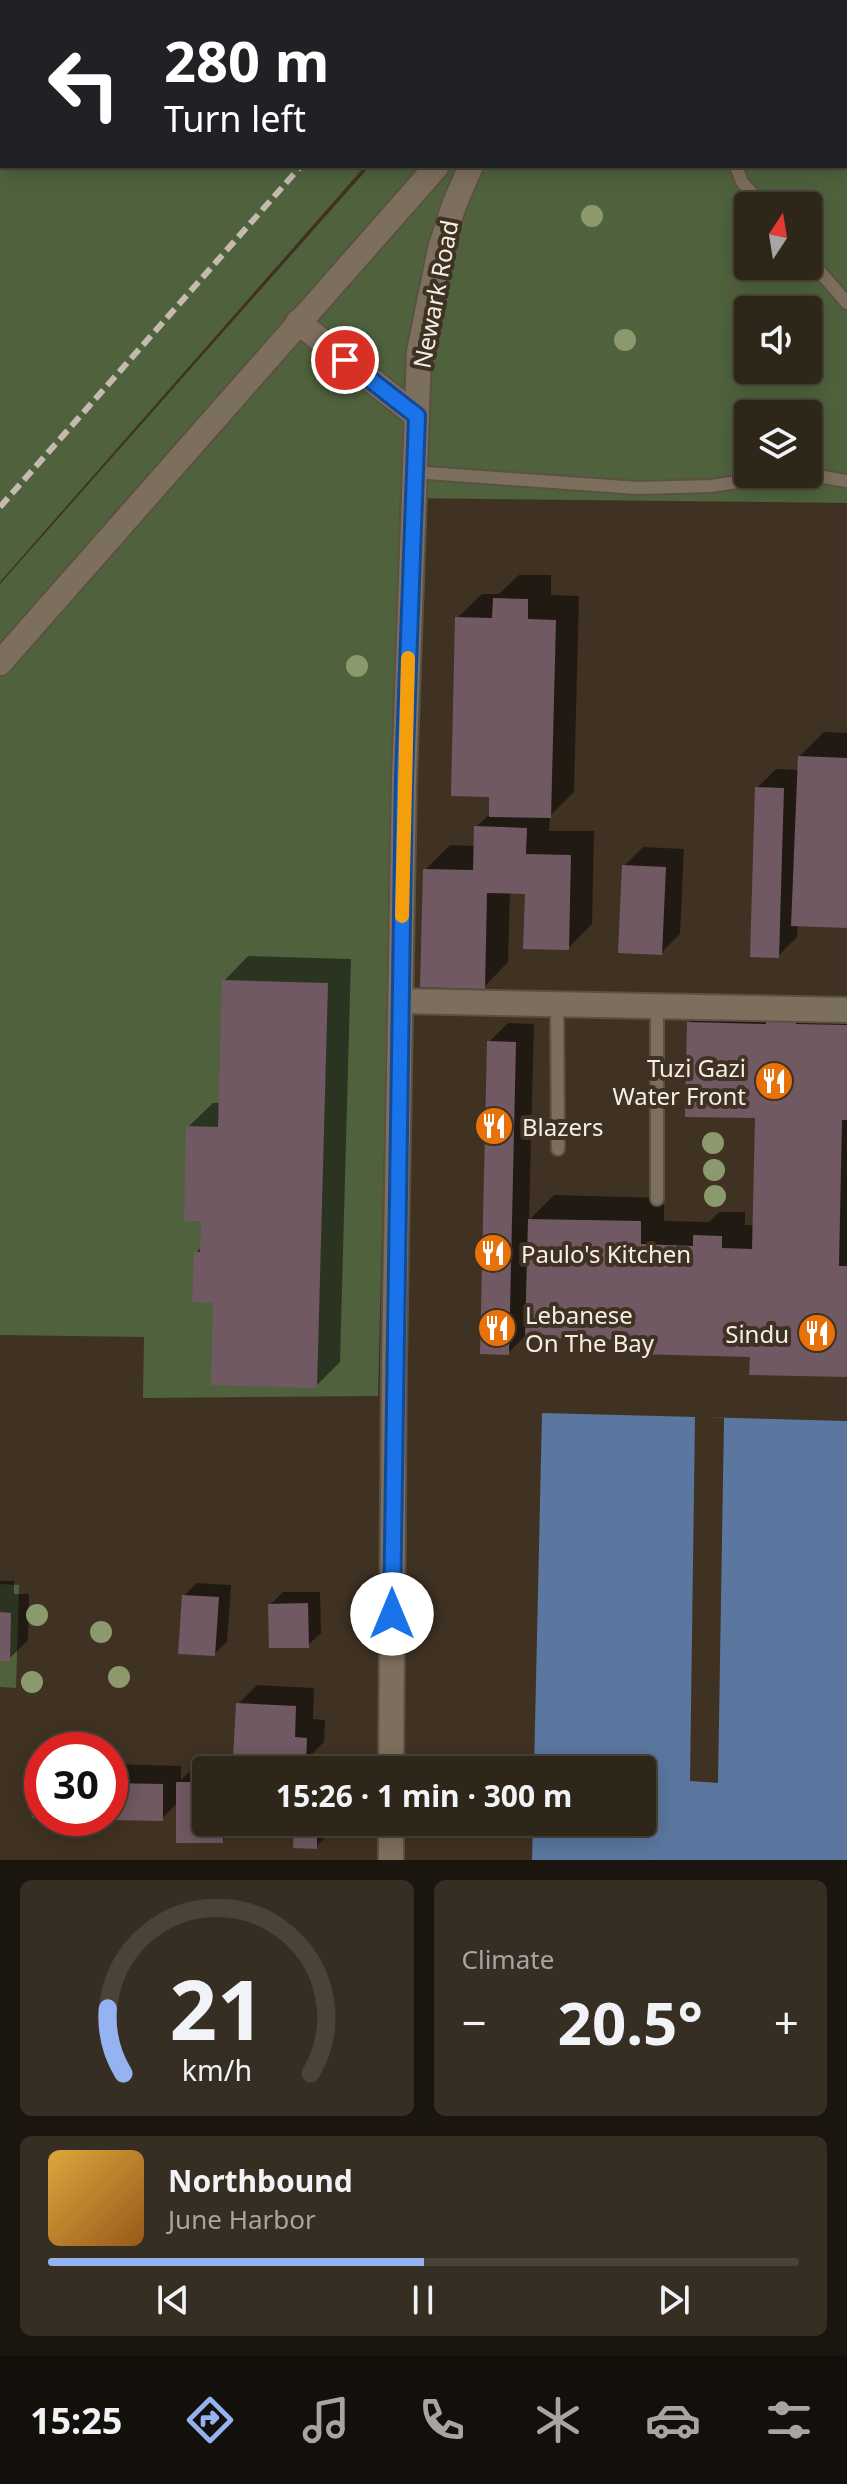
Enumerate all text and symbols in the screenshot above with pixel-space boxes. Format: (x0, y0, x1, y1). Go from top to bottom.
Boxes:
text: 280 m (164, 22, 329, 98)
icon: left (32, 32, 136, 136)
text: Turn left (164, 94, 306, 143)
north arrow (734, 192, 822, 280)
map controls (734, 192, 822, 488)
street label: Newark Road (404, 217, 466, 371)
button: sound (734, 296, 822, 384)
pin (311, 326, 379, 394)
icon: arrive (323, 338, 367, 382)
button: layers (734, 400, 822, 488)
place label: Tuzi Gazi Water Front (612, 1051, 746, 1112)
restaurant icon: Tuzi Gazi Water Front (753, 1060, 795, 1102)
restaurant icon: Blazers (473, 1105, 515, 1147)
place label: Blazers (522, 1110, 603, 1143)
restaurant icon: Paulo's Kitchen (472, 1232, 514, 1274)
place label: Paulo's Kitchen (521, 1237, 691, 1270)
place label: Lebanese On The Bay (525, 1298, 655, 1359)
restaurant icon: Lebanese On The Bay (476, 1307, 518, 1349)
restaurant icon: Sindu (796, 1312, 838, 1354)
place label: Sindu (725, 1317, 789, 1350)
position arrow (350, 1572, 434, 1656)
speed limit sign: 30 (24, 1732, 128, 1836)
text: 15:26 · 1 min · 300 m (276, 1775, 572, 1816)
text: Climate (462, 1941, 554, 1977)
text: 21 (169, 1951, 264, 2064)
text: 20.5° (558, 1981, 703, 2063)
text: − (462, 1992, 487, 2052)
text: + (774, 1992, 799, 2052)
text: km/h (182, 2050, 252, 2089)
text: Northbound (168, 2160, 353, 2201)
text: June Harbor (168, 2201, 316, 2237)
icon: previous (151, 2278, 195, 2322)
icon: pause (401, 2278, 445, 2322)
icon: next (652, 2278, 696, 2322)
icon: directions (182, 2392, 238, 2448)
icon: music (298, 2392, 354, 2448)
icon: phone (414, 2392, 470, 2448)
icon: climate (530, 2392, 586, 2448)
icon: car (645, 2392, 701, 2448)
icon: filters (761, 2392, 817, 2448)
text: 15:25 (30, 2396, 122, 2445)

